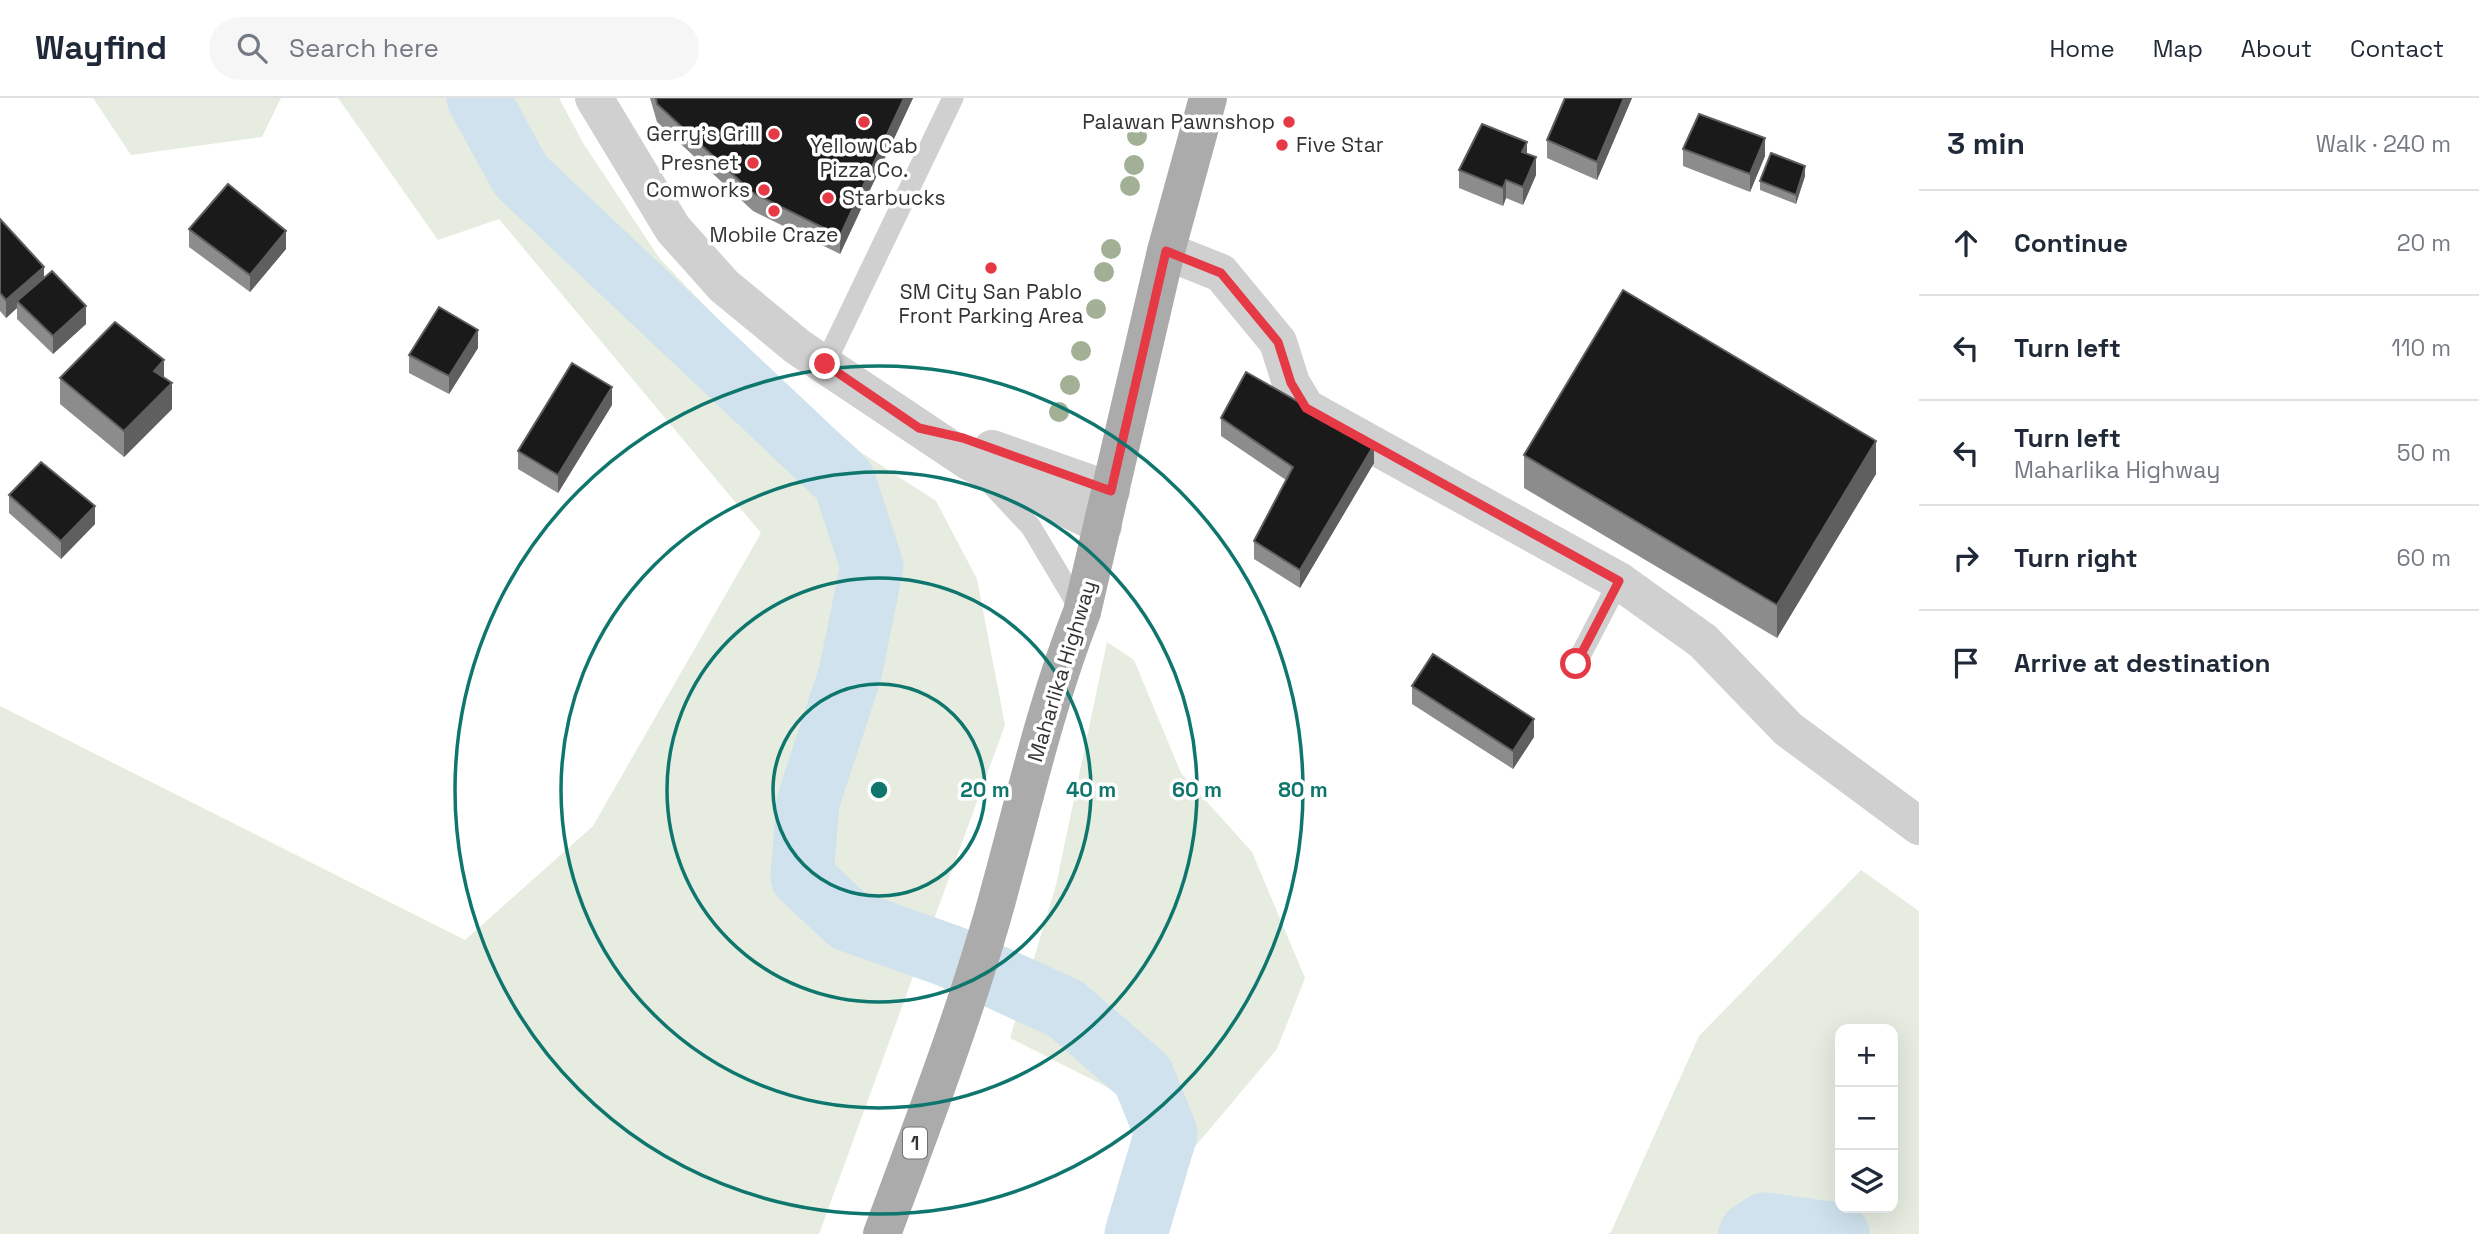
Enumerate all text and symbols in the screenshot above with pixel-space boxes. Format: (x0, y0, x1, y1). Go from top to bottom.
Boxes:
search box (209, 17, 699, 80)
text: Wayfind (35, 27, 167, 69)
icon: search (233, 29, 271, 67)
text: Search here (289, 31, 439, 65)
text: Home (2049, 33, 2115, 64)
text: Map (2153, 33, 2203, 64)
text: About (2241, 33, 2312, 64)
text: Contact (2350, 33, 2444, 64)
place label: Palawan Pawnshop (1082, 108, 1275, 135)
marker: Yellow Cab Pizza Co. (856, 114, 872, 130)
marker: Palawan Pawnshop (1281, 114, 1297, 130)
place label: Gerry's Grill (646, 120, 760, 147)
text: 3 min (1947, 124, 2025, 163)
marker: Gerry's Grill (766, 126, 782, 142)
text: Walk · 240 m (2316, 129, 2451, 159)
place label: Five Star (1296, 131, 1384, 158)
place label: Yellow Cab Pizza Co. (810, 132, 918, 183)
marker: Five Star (1274, 137, 1290, 153)
place label: Presnet (661, 149, 739, 176)
marker: Presnet (745, 155, 761, 171)
place label: Comworks (646, 176, 750, 203)
marker: Comworks (756, 182, 772, 198)
place label: Starbucks (842, 184, 946, 211)
marker: Starbucks (820, 190, 836, 206)
marker: Mobile Craze (766, 203, 782, 219)
place label: Mobile Craze (710, 221, 838, 248)
icon: ahead (1947, 224, 1985, 262)
text: Continue (2014, 226, 2128, 260)
text: 20 m (2397, 228, 2451, 258)
marker: SM City San Pablo Front Parking Area (983, 260, 999, 276)
place label: SM City San Pablo Front Parking Area (898, 278, 1084, 329)
icon: left (1947, 329, 1985, 367)
text: Turn left (2014, 331, 2121, 365)
text: 110 m (2391, 333, 2451, 363)
route end (809, 348, 840, 379)
text: Turn left (2014, 421, 2121, 455)
icon: left (1947, 434, 1985, 472)
text: 50 m (2397, 438, 2451, 468)
text: Maharlika Highway (2014, 455, 2220, 485)
icon: right (1947, 539, 1985, 577)
text: Turn right (2014, 541, 2138, 575)
text: 60 m (2396, 543, 2451, 573)
street label: Maharlika Highway (1021, 577, 1102, 765)
icon: arrive (1947, 644, 1985, 682)
text: Arrive at destination (2014, 646, 2271, 680)
route start (1560, 648, 1591, 679)
text: 20 m (960, 776, 1010, 803)
text: 40 m (1066, 776, 1116, 803)
text: 60 m (1172, 776, 1222, 803)
text: 80 m (1278, 776, 1328, 803)
centre of rings (867, 778, 891, 802)
map controls (1835, 1024, 1898, 1213)
button: + (1835, 1024, 1898, 1087)
button: − (1835, 1087, 1898, 1150)
road number: 1 (903, 1128, 927, 1158)
button: layers (1835, 1150, 1898, 1213)

